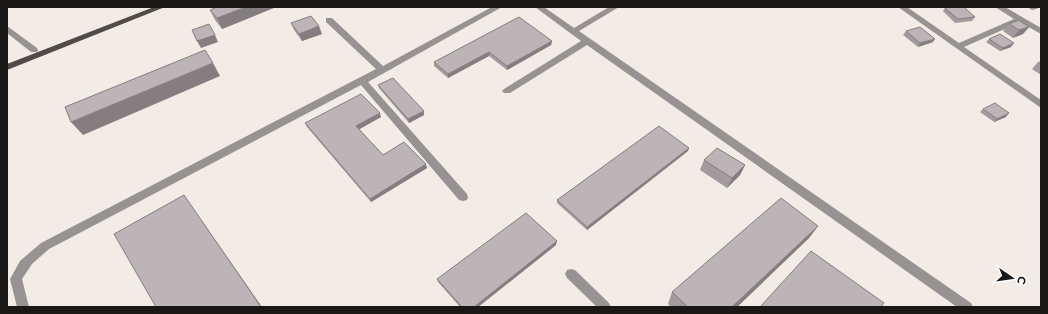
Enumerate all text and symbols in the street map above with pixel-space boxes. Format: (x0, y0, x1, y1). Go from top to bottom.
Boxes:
north arrow (992, 258, 1032, 298)
text: С (1014, 275, 1029, 286)

